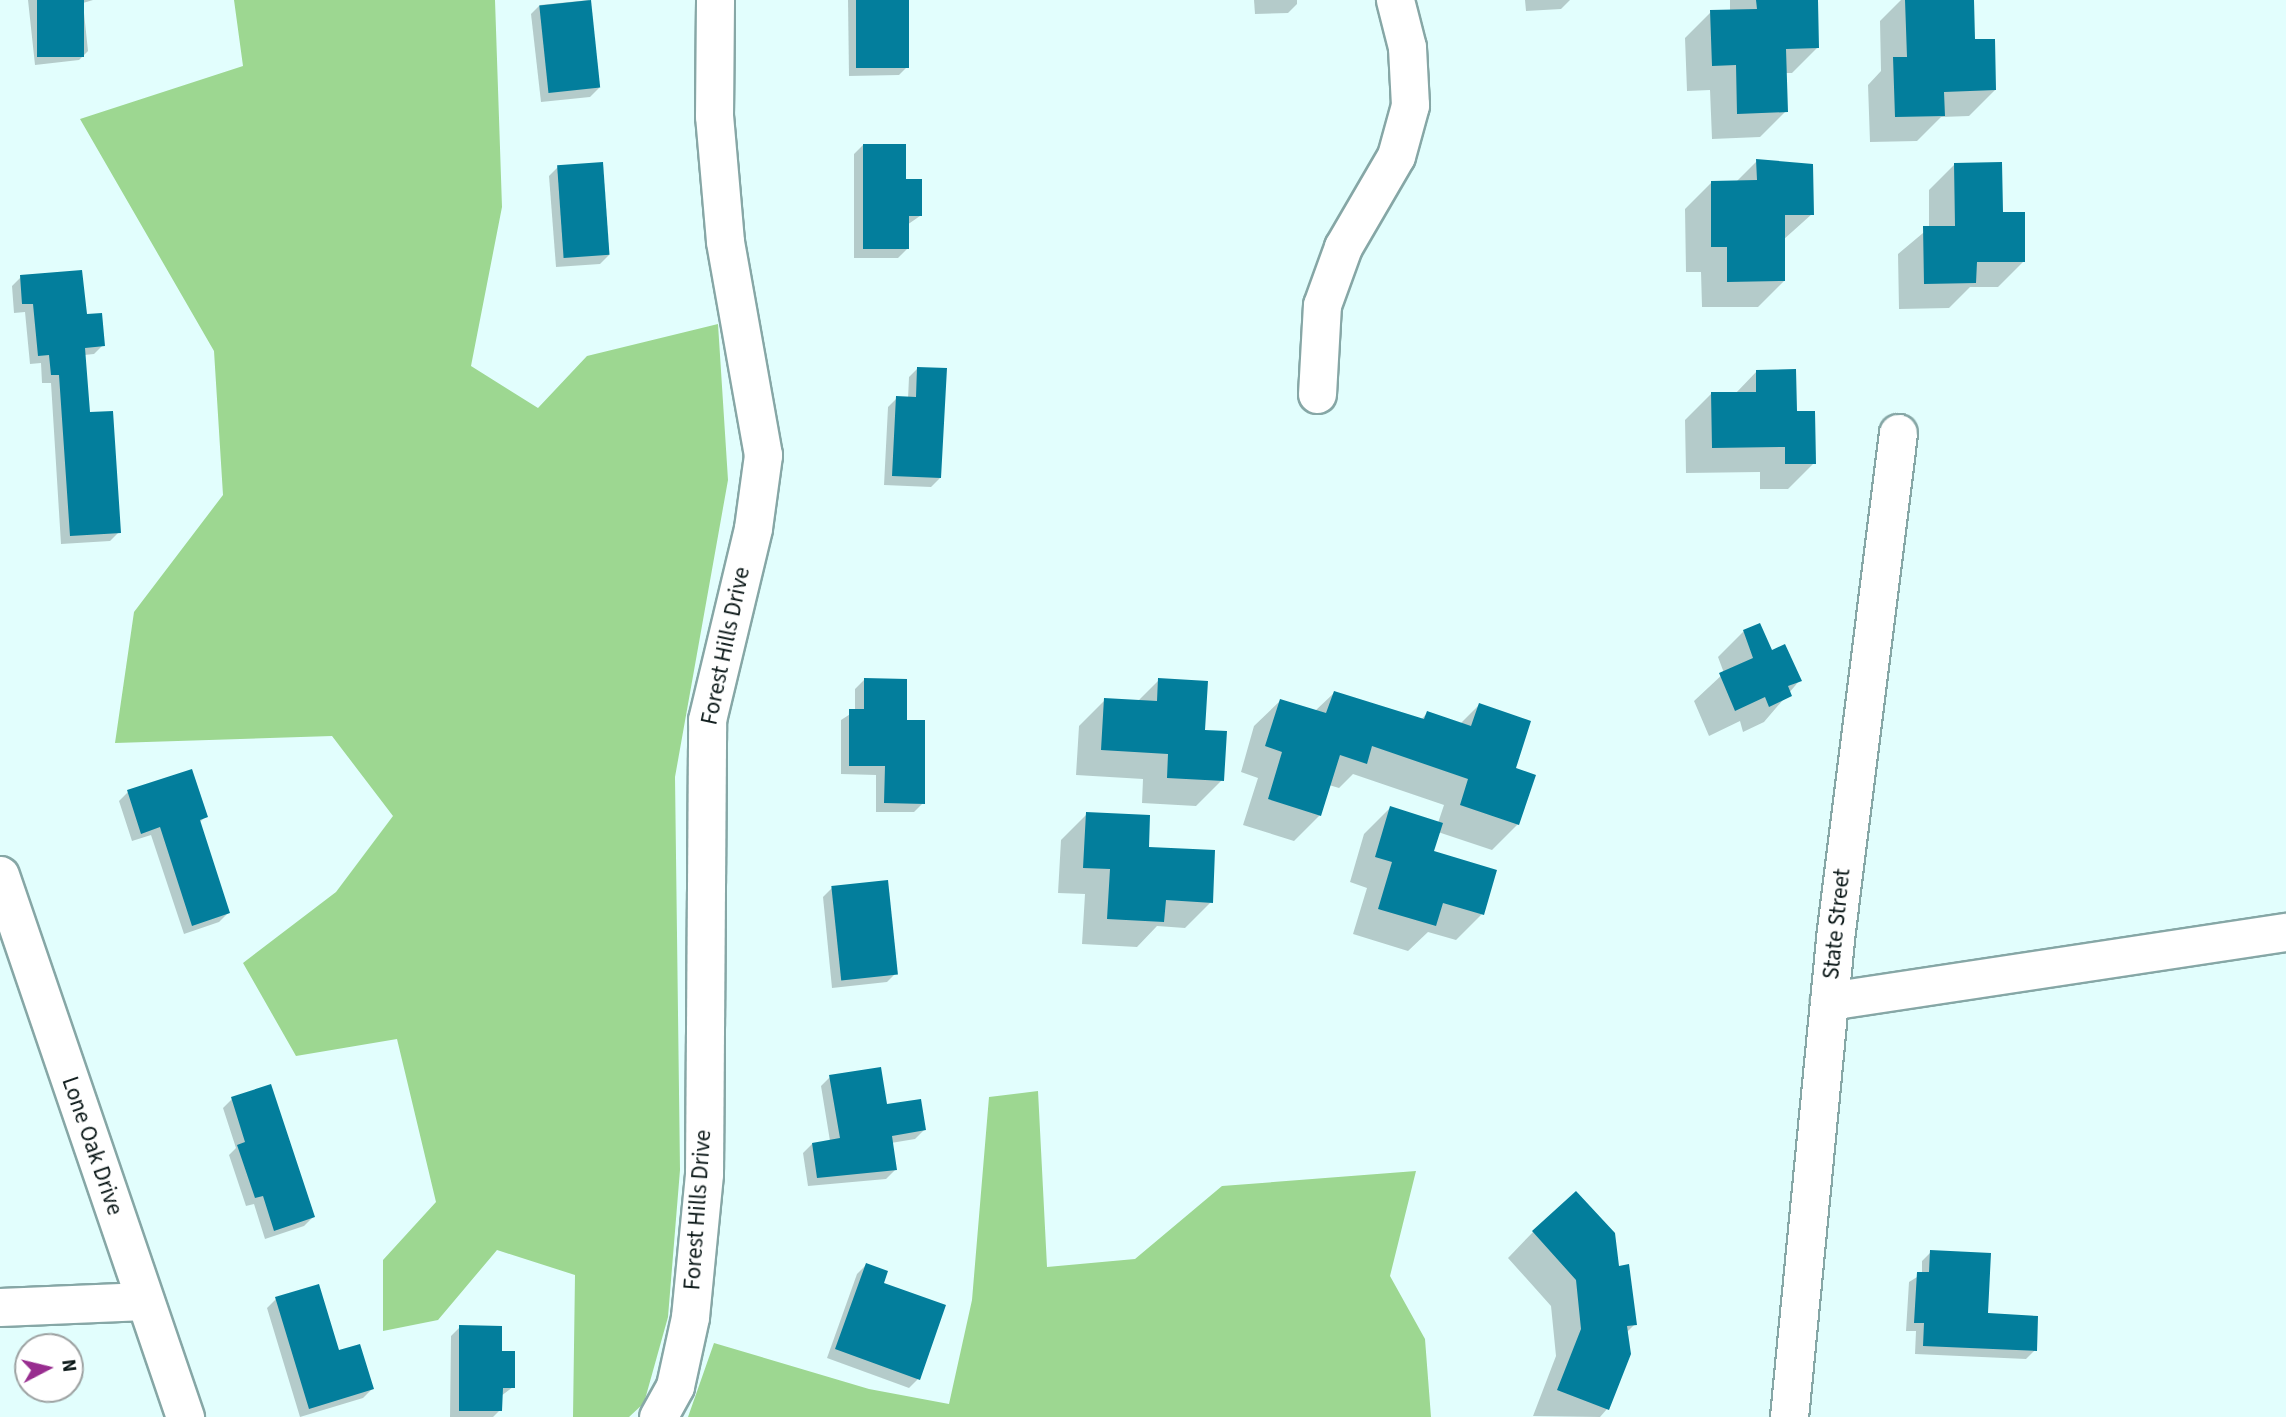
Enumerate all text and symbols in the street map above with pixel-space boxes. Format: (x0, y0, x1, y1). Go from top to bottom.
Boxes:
street label: Forest Hills Drive (696, 565, 756, 727)
street label: State Street (1817, 867, 1857, 981)
street label: Lone Oak Drive (55, 1073, 129, 1219)
street label: Forest Hills Drive (679, 1129, 717, 1291)
north arrow (14, 1333, 84, 1403)
text: N (54, 1358, 83, 1374)

